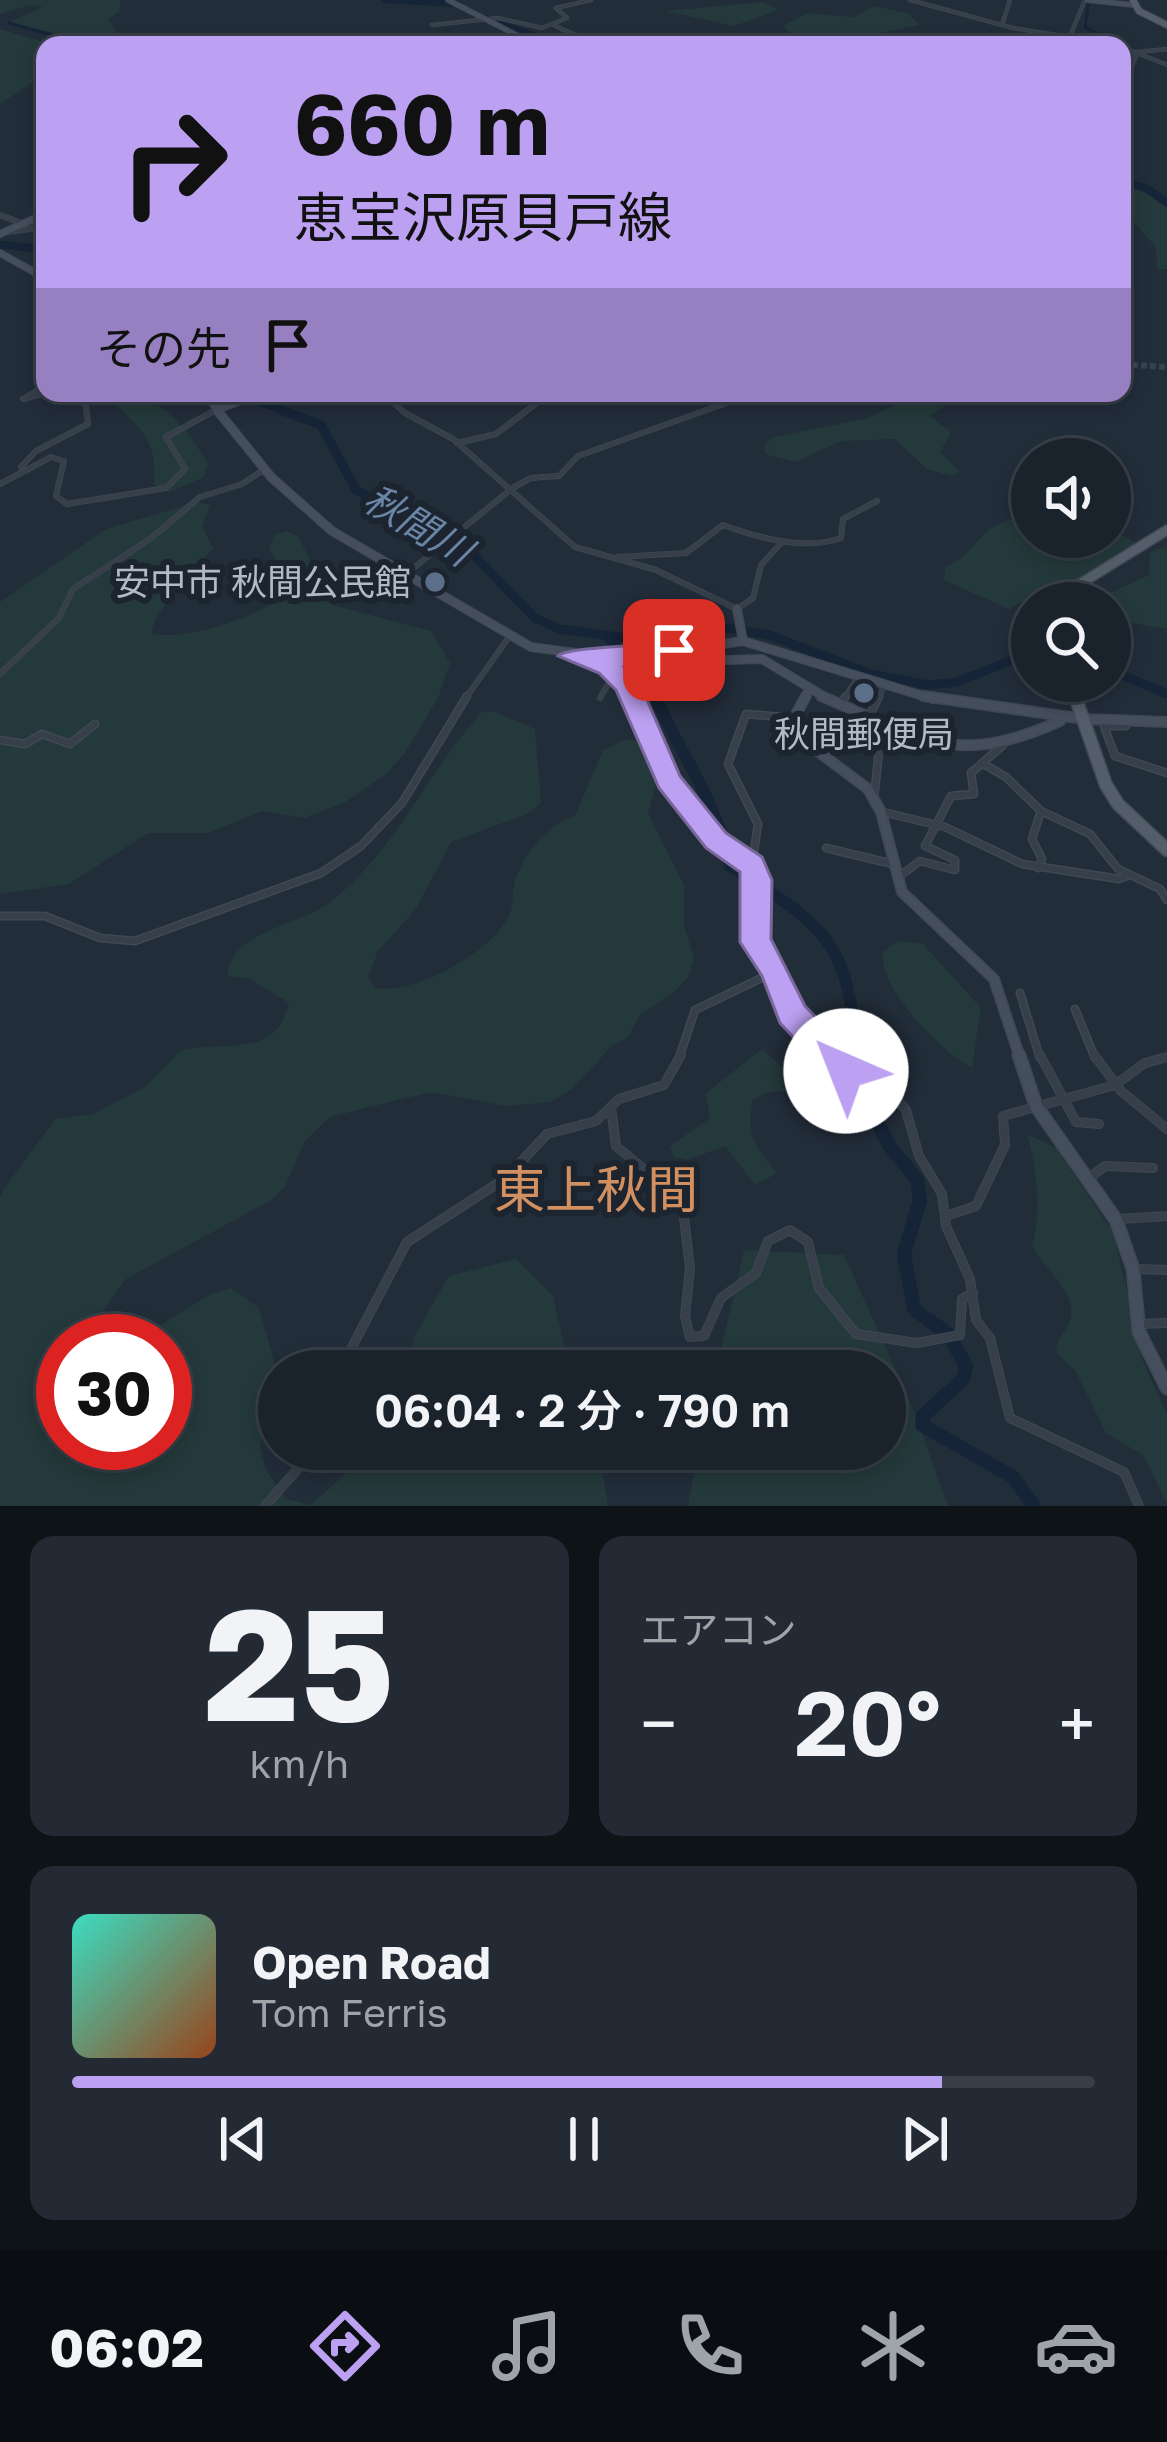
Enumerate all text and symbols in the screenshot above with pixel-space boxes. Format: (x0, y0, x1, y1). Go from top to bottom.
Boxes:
text: 660 m (294, 73, 550, 173)
icon: right (96, 84, 252, 240)
text: 恵宝沢原貝戸線 (294, 184, 672, 249)
icon: arrive (255, 312, 321, 378)
text: その先 (96, 321, 231, 375)
map controls (1011, 438, 1131, 702)
button: sound (1011, 438, 1131, 558)
water label: 秋間川 (356, 474, 484, 577)
place label: 安中市 秋間公民館 (114, 560, 411, 603)
marker: 安中市 秋間公民館 (422, 569, 448, 595)
button: search (1011, 582, 1131, 702)
pin (623, 599, 725, 701)
icon: arrive (641, 617, 707, 683)
marker: 秋間郵便局 (851, 680, 877, 706)
place label: 秋間郵便局 (774, 712, 954, 755)
position arrow (783, 1008, 909, 1134)
district label: 東上秋間 (494, 1158, 698, 1219)
speed limit sign: 30 (36, 1314, 192, 1470)
text: 06:04 · 2 分 · 790 m (374, 1383, 790, 1437)
text: 25 (204, 1568, 394, 1755)
text: エアコン (641, 1606, 797, 1653)
text: 20° (794, 1668, 941, 1776)
text: − (641, 1683, 677, 1763)
text: + (1059, 1683, 1095, 1763)
text: km/h (250, 1740, 349, 1787)
text: Open Road (252, 1935, 491, 1989)
text: Tom Ferris (252, 1989, 447, 2036)
icon: previous (210, 2106, 276, 2172)
icon: pause (551, 2106, 617, 2172)
icon: next (892, 2106, 958, 2172)
icon: directions (303, 2304, 387, 2388)
icon: music (485, 2304, 569, 2388)
icon: phone (668, 2304, 752, 2388)
icon: climate (851, 2304, 935, 2388)
icon: car (1034, 2304, 1118, 2388)
text: 06:02 (49, 2314, 204, 2379)

